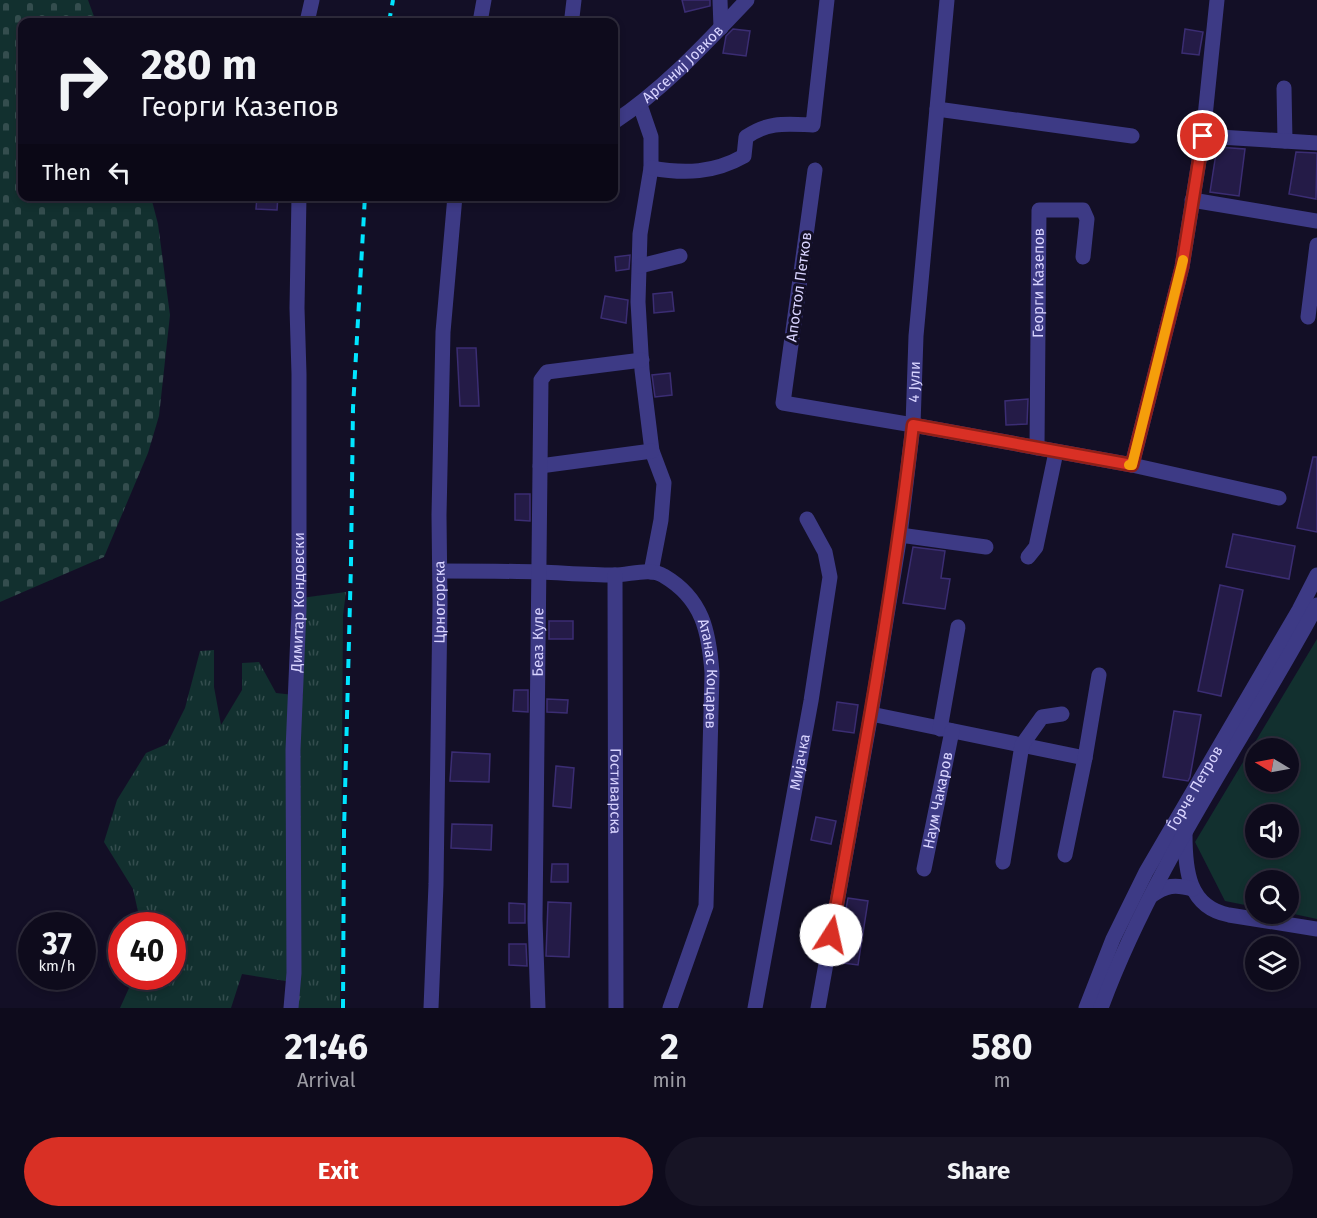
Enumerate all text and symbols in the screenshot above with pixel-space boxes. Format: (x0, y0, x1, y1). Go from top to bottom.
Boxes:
street label: Арсениј Јовков (638, 21, 727, 107)
text: 280 m (141, 40, 257, 90)
icon: right (42, 42, 120, 120)
text: Георги Казепов (141, 91, 339, 123)
pin (1177, 110, 1228, 161)
icon: arrive (1186, 119, 1219, 152)
icon: left (103, 156, 136, 189)
text: Then (42, 159, 91, 186)
street label: Георги Казепов (1029, 228, 1048, 338)
street label: Апостол Петков (782, 231, 816, 343)
street label: 4 Јули (905, 361, 924, 403)
street label: Димитар Кондовски (287, 532, 308, 674)
street label: Црногорска (430, 560, 449, 644)
street label: Беаз Куле (529, 607, 547, 677)
street label: Атанас Коцарев (694, 616, 721, 729)
street label: Мијачка (786, 732, 814, 792)
north arrow (1245, 738, 1299, 792)
map controls (1245, 738, 1299, 990)
street label: Ѓорче Петров (1163, 742, 1227, 834)
street label: Гостиварска (606, 748, 625, 834)
street label: Наум Чакаров (919, 750, 957, 851)
button: sound (1245, 804, 1299, 858)
button: search (1245, 870, 1299, 924)
position arrow (799, 903, 863, 967)
speed limit sign: 40 (108, 912, 186, 990)
text: 37 (42, 926, 72, 962)
button: layers (1245, 936, 1299, 990)
text: km/h (38, 957, 76, 975)
text: 21:46 (284, 1025, 368, 1069)
text: 2 (660, 1025, 679, 1069)
text: 580 (971, 1025, 1033, 1069)
text: Arrival (297, 1068, 356, 1092)
text: min (652, 1068, 687, 1092)
text: m (993, 1068, 1011, 1092)
button: Exit (24, 1137, 653, 1206)
button: Share (665, 1137, 1293, 1206)

